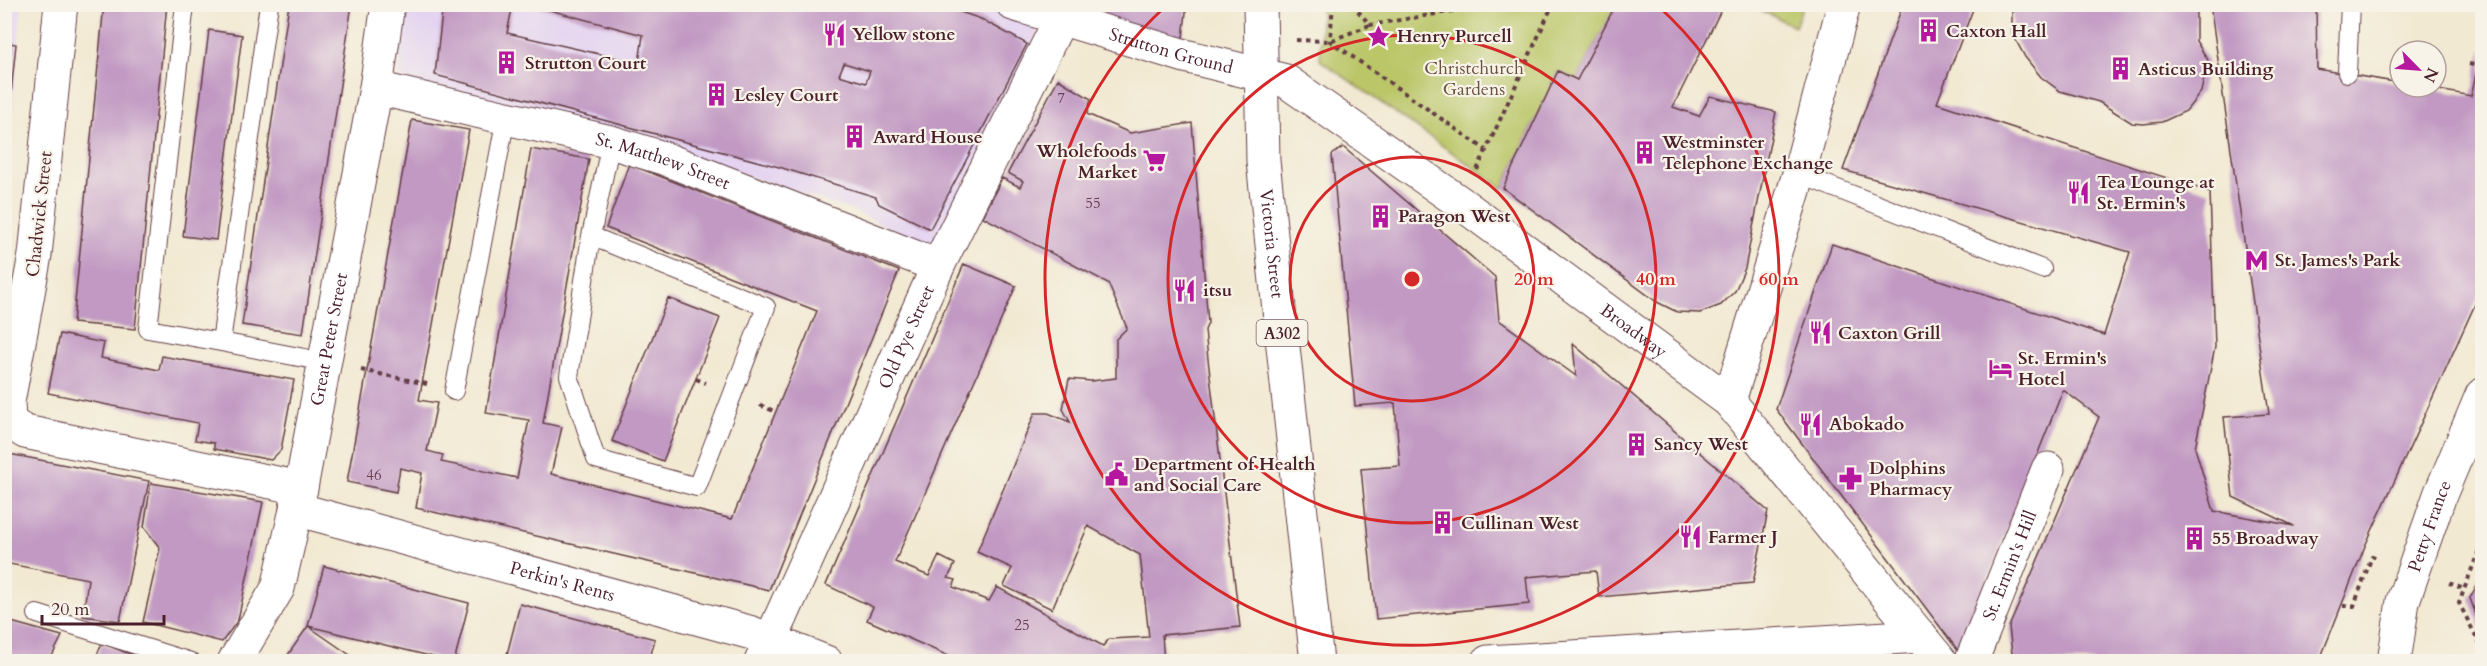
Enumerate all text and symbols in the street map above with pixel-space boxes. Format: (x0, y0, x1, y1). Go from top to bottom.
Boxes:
building icon: Caxton Hall (1915, 18, 1941, 44)
place label: Caxton Hall (1946, 19, 2046, 44)
restaurant icon: Yellow stone (821, 21, 847, 47)
place label: Yellow stone (852, 22, 955, 47)
street label: Strutton Ground (1106, 22, 1236, 81)
place icon: Henry Purcell (1366, 23, 1392, 49)
place label: Henry Purcell (1397, 24, 1512, 49)
north arrow (2388, 39, 2448, 99)
building icon: Strutton Court (494, 50, 520, 76)
place label: Strutton Court (525, 51, 647, 76)
park label: Christchurch Gardens (1424, 56, 1524, 102)
building icon: Asticus Building (2107, 56, 2133, 82)
place label: Asticus Building (2138, 57, 2274, 82)
text: N (2418, 64, 2444, 86)
building icon: Lesley Court (703, 82, 729, 108)
place label: Lesley Court (734, 83, 839, 108)
house number: 7 (1057, 88, 1065, 108)
building icon: Award House (842, 124, 868, 150)
place label: Award House (873, 125, 983, 150)
street label: St. Matthew Street (593, 127, 734, 196)
place label: Westminster Telephone Exchange (1661, 130, 1834, 176)
place label: Wholefoods Market (1035, 139, 1138, 185)
building icon: Westminster Telephone Exchange (1631, 139, 1657, 165)
supermarket icon: Wholefoods Market (1142, 148, 1168, 174)
street label: Chadwick Street (20, 150, 59, 278)
place label: Tea Lounge at St. Ermin's (2097, 170, 2215, 216)
restaurant icon: Tea Lounge at St. Ermin's (2066, 179, 2092, 205)
street label: Victoria Street (1253, 188, 1290, 300)
house number: 55 (1085, 193, 1101, 213)
building icon: Paragon West (1367, 203, 1393, 229)
place label: Paragon West (1398, 204, 1511, 229)
metro station icon: St. James's Park (2244, 247, 2270, 273)
place label: St. James's Park (2275, 248, 2401, 273)
text: 20 m (1514, 267, 1554, 292)
text: 40 m (1636, 267, 1676, 292)
text: 60 m (1759, 267, 1799, 292)
centre of rings (1402, 269, 1422, 289)
street label: Great Peter Street (305, 271, 354, 408)
restaurant icon: itsu (1172, 277, 1198, 303)
place label: itsu (1203, 278, 1233, 303)
street label: Old Pye Street (873, 281, 941, 393)
street label: Broadway (1595, 298, 1673, 365)
road number: A302 (1256, 320, 1308, 346)
restaurant icon: Caxton Grill (1807, 320, 1833, 346)
place label: Caxton Grill (1838, 321, 1941, 346)
place label: St. Ermin's Hotel (2018, 346, 2107, 392)
hotel icon: St. Ermin's Hotel (1987, 355, 2013, 381)
restaurant icon: Abokado (1798, 411, 1824, 437)
place label: Abokado (1829, 412, 1904, 437)
building icon: Sancy West (1623, 431, 1649, 457)
place label: Sancy West (1654, 432, 1749, 457)
place label: Department of Health and Social Care (1134, 452, 1315, 498)
place label: Dolphins Pharmacy (1869, 456, 1953, 502)
public building icon: Department of Health and Social Care (1103, 461, 1129, 487)
house number: 46 (366, 465, 382, 485)
pharmacy icon: Dolphins Pharmacy (1838, 465, 1864, 491)
street label: Petty France (2402, 477, 2458, 576)
street label: St. Ermin's Hill (1977, 506, 2043, 624)
building icon: Cullinan West (1430, 510, 1456, 536)
place label: Cullinan West (1461, 511, 1579, 536)
restaurant icon: Farmer J (1677, 524, 1703, 550)
place label: Farmer J (1708, 525, 1778, 550)
building icon: 55 Broadway (2181, 525, 2207, 551)
place label: 55 Broadway (2212, 526, 2320, 551)
street label: Perkin's Rents (507, 556, 618, 608)
scale bar (42, 588, 164, 626)
text: 20 m (51, 597, 90, 622)
house number: 25 (1014, 615, 1030, 635)

